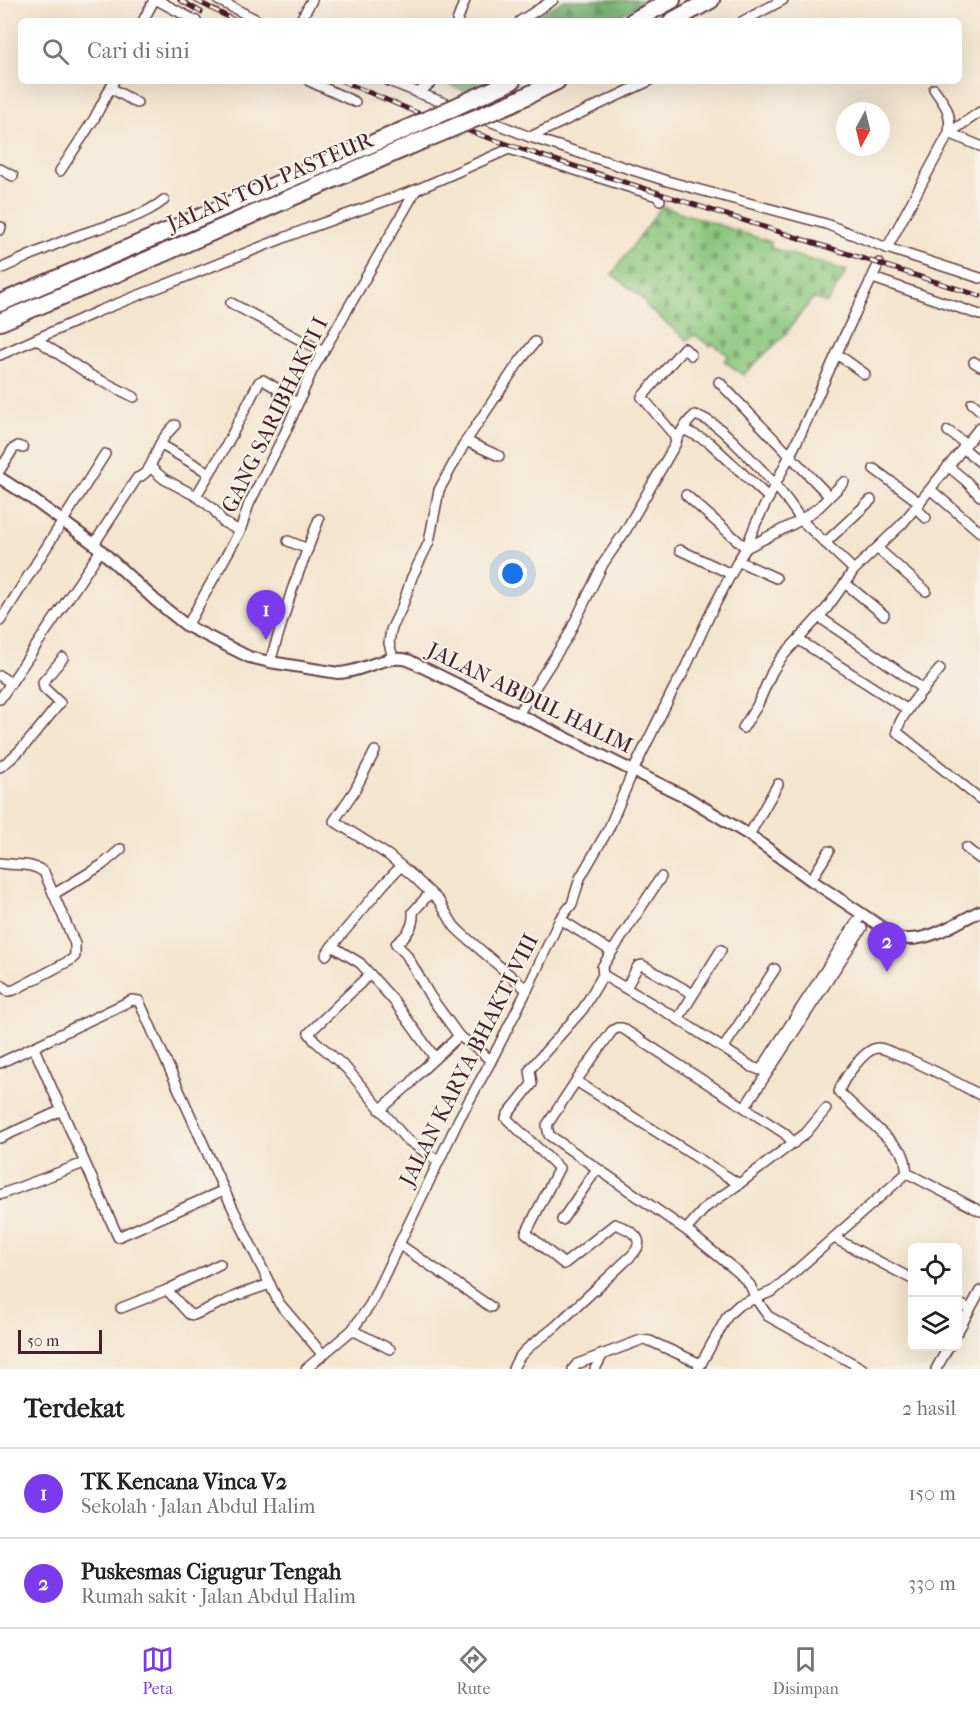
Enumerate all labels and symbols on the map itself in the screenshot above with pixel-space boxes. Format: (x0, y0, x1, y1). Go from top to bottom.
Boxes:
north arrow (836, 102, 890, 156)
street label: JALAN TOL PASTEUR (161, 126, 378, 238)
street label: GANG SARIBHAKTI I (216, 312, 334, 517)
your location (498, 559, 527, 588)
pin: 1 (246, 590, 286, 640)
street label: JALAN ABDUL HALIM (421, 636, 637, 759)
pin: 2 (868, 922, 906, 972)
street label: JALAN KARYA BHAKTI VIII (393, 929, 544, 1192)
scale bar (18, 1327, 102, 1354)

